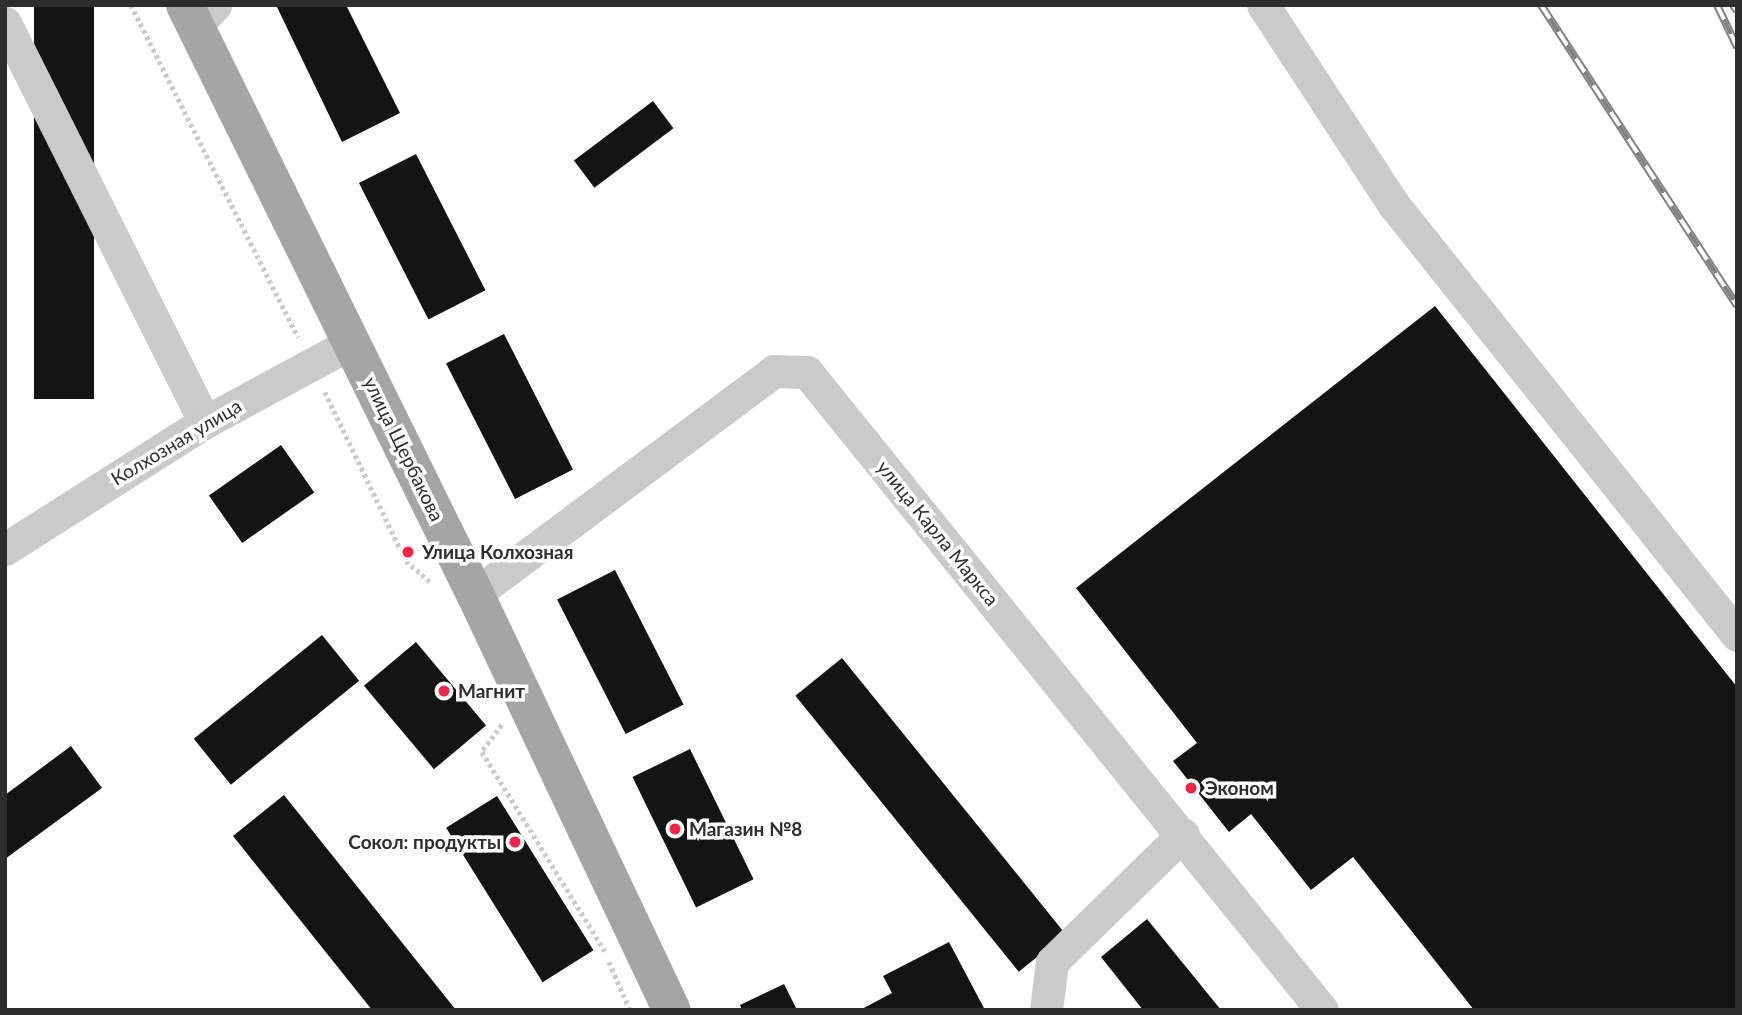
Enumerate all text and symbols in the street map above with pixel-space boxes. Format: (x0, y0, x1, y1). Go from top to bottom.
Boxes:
street label: улица Щербакова (359, 373, 449, 525)
street label: Колхозная улица (107, 394, 245, 490)
street label: улица Карла Маркса (873, 456, 1003, 610)
place label: Улица Колхозная (422, 541, 573, 563)
marker: Улица Колхозная (400, 544, 416, 560)
place label: Магнит (458, 680, 525, 702)
marker: Магнит (436, 683, 452, 699)
place label: Эконом (1205, 777, 1274, 799)
marker: Эконом (1183, 780, 1199, 796)
place label: Магазин №8 (689, 818, 802, 840)
marker: Магазин №8 (667, 821, 683, 837)
place label: Сокол: продукты (348, 831, 501, 853)
marker: Сокол: продукты (507, 834, 523, 850)

